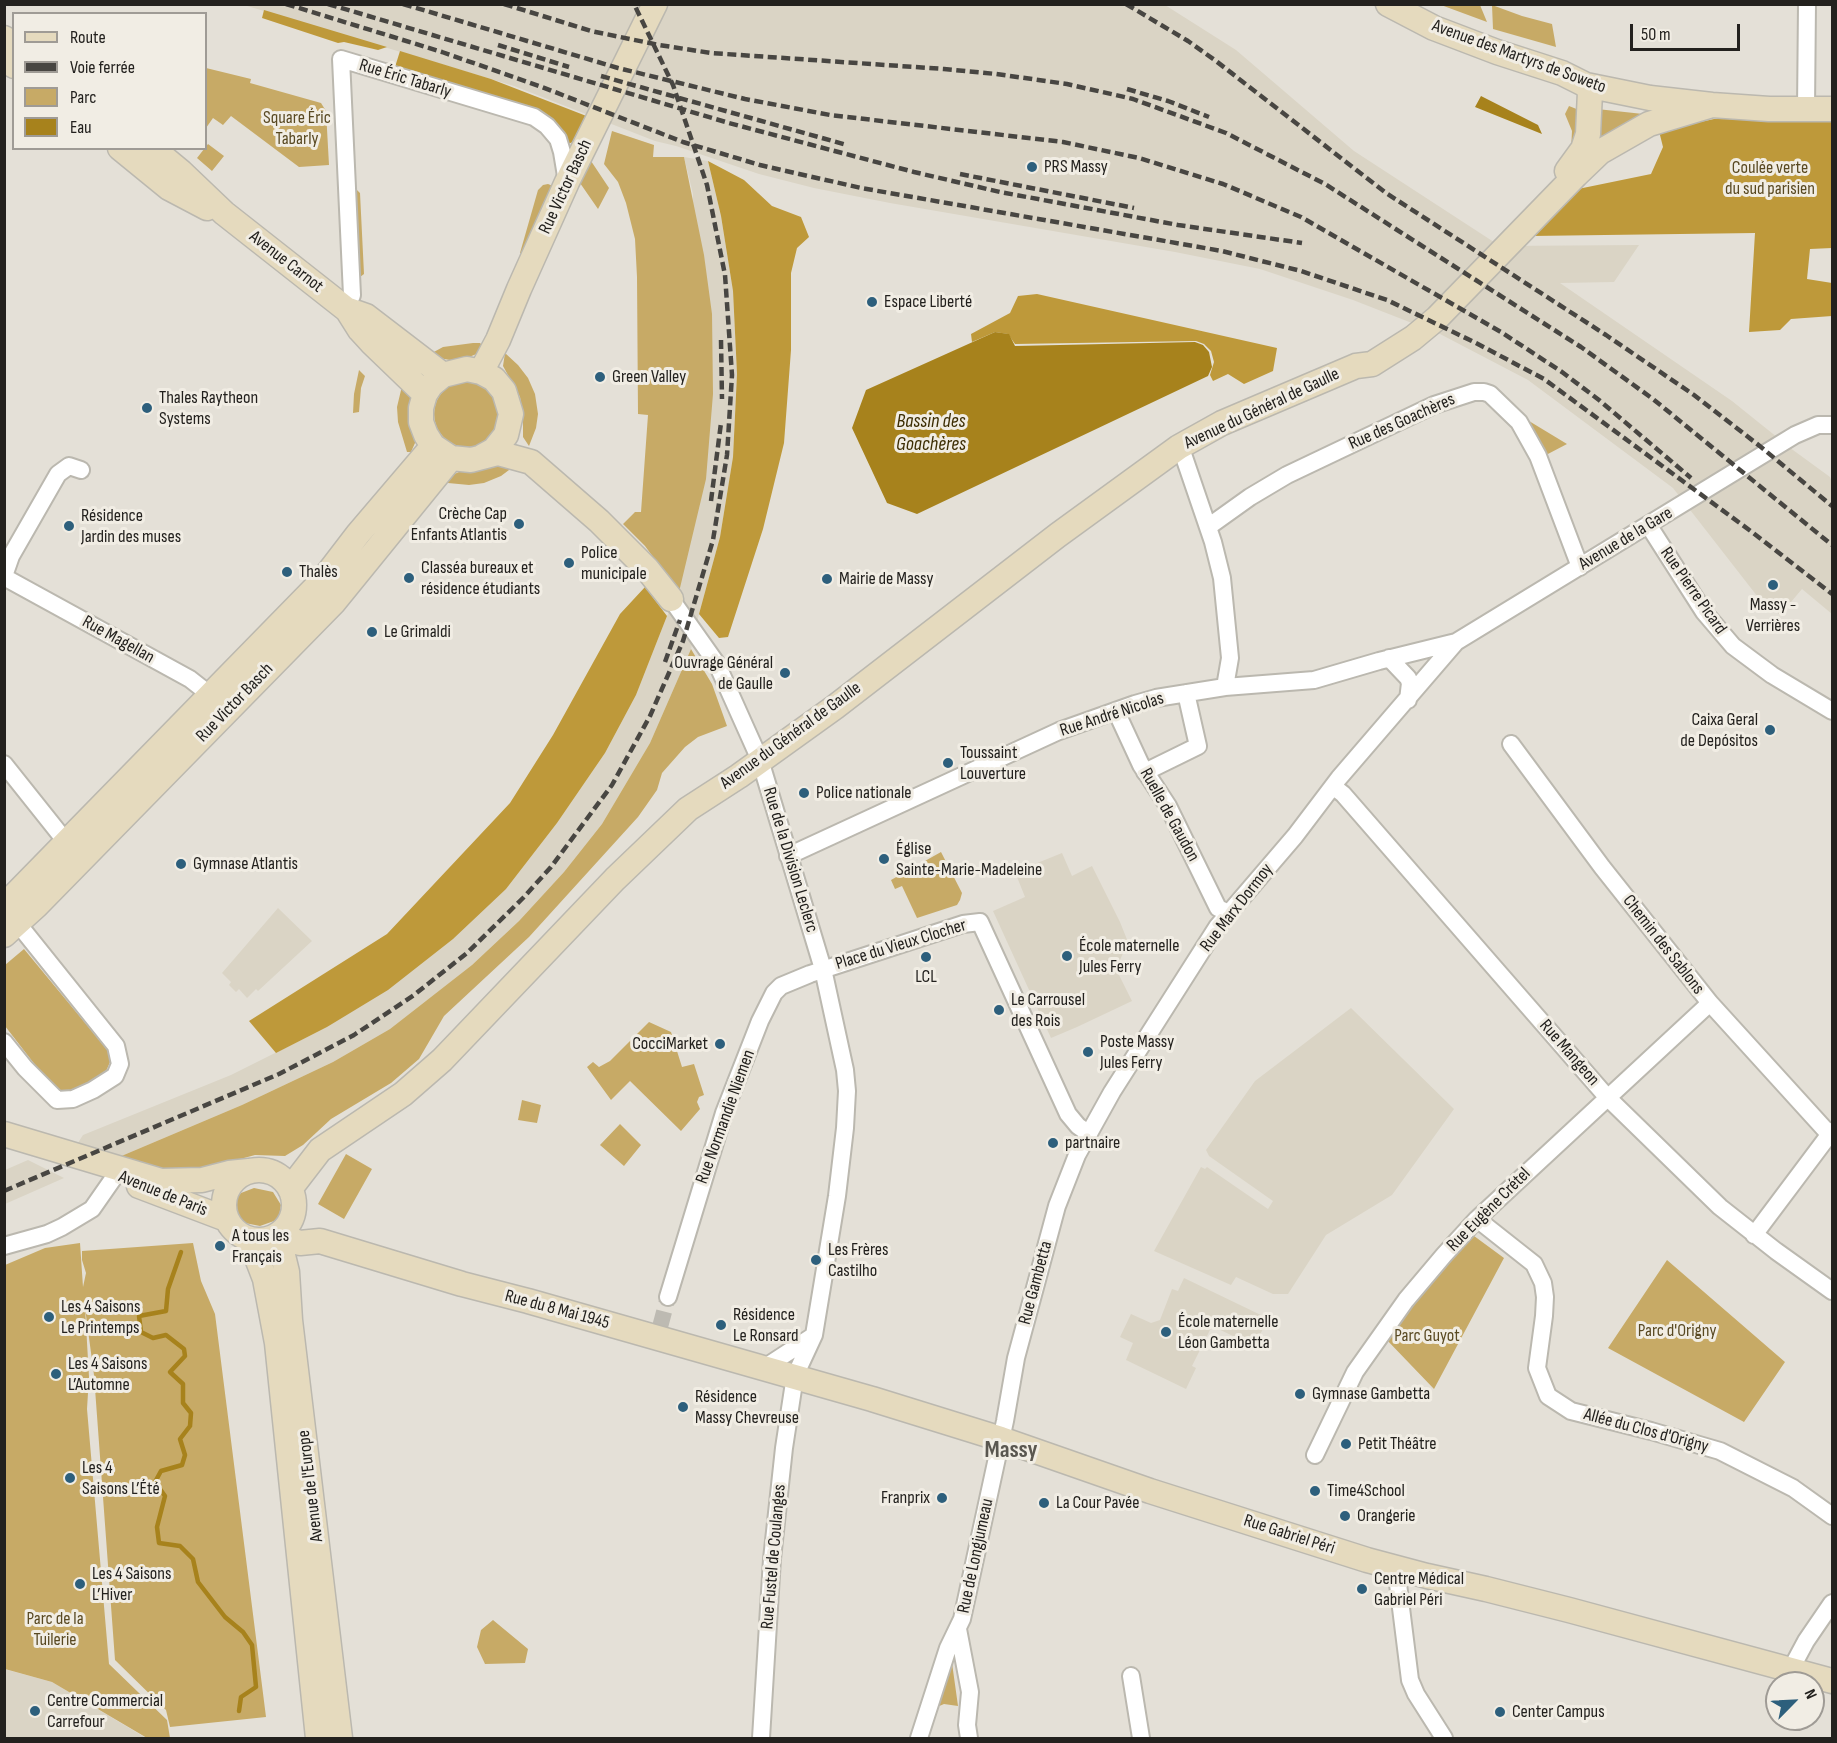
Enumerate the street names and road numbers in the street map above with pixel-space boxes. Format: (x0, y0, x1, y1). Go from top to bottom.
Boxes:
street label: Avenue des Martyrs de Soweto (1429, 15, 1609, 99)
street label: Rue Éric Tabarly (357, 55, 453, 103)
street label: Rue Victor Basch (535, 136, 597, 238)
street label: Avenue Carnot (245, 226, 327, 298)
street label: Avenue du Général de Gaulle (1181, 364, 1343, 454)
street label: Rue des Goachères (1345, 389, 1459, 455)
street label: Avenue de la Gare (1575, 503, 1677, 575)
street label: Rue Pierre Picard (1655, 543, 1731, 639)
street label: Rue Magellan (78, 611, 158, 669)
street label: Rue Victor Basch (192, 659, 278, 747)
street label: Avenue du Général de Gaulle (716, 678, 866, 794)
street label: Rue André Nicolas (1057, 688, 1167, 742)
street label: Ruelle de Gaudon (1134, 765, 1204, 865)
street label: Rue de la Division Leclerc (758, 785, 822, 935)
street label: Rue Marx Dormoy (1196, 860, 1278, 956)
street label: Chemin des Sablons (1617, 891, 1709, 999)
street label: Place du Vieux Clocher (833, 915, 969, 975)
street label: Rue Mangeon (1534, 1015, 1604, 1091)
street label: Rue Normandie Niemen (692, 1047, 760, 1187)
street label: Rue Eugène Crétel (1443, 1164, 1535, 1256)
street label: Avenue de Paris (115, 1166, 211, 1222)
street label: Rue Gambetta (1014, 1239, 1058, 1327)
street label: Rue du 8 Mai 1945 (502, 1286, 612, 1334)
street label: Allée du Clos d'Origny (1581, 1404, 1711, 1458)
street label: Avenue de l'Europe (293, 1429, 329, 1543)
street label: Rue Fustel de Coulanges (757, 1484, 791, 1630)
street label: Rue de Longjumeau (953, 1497, 999, 1615)
street label: Rue Gabriel Péri (1241, 1510, 1337, 1560)

